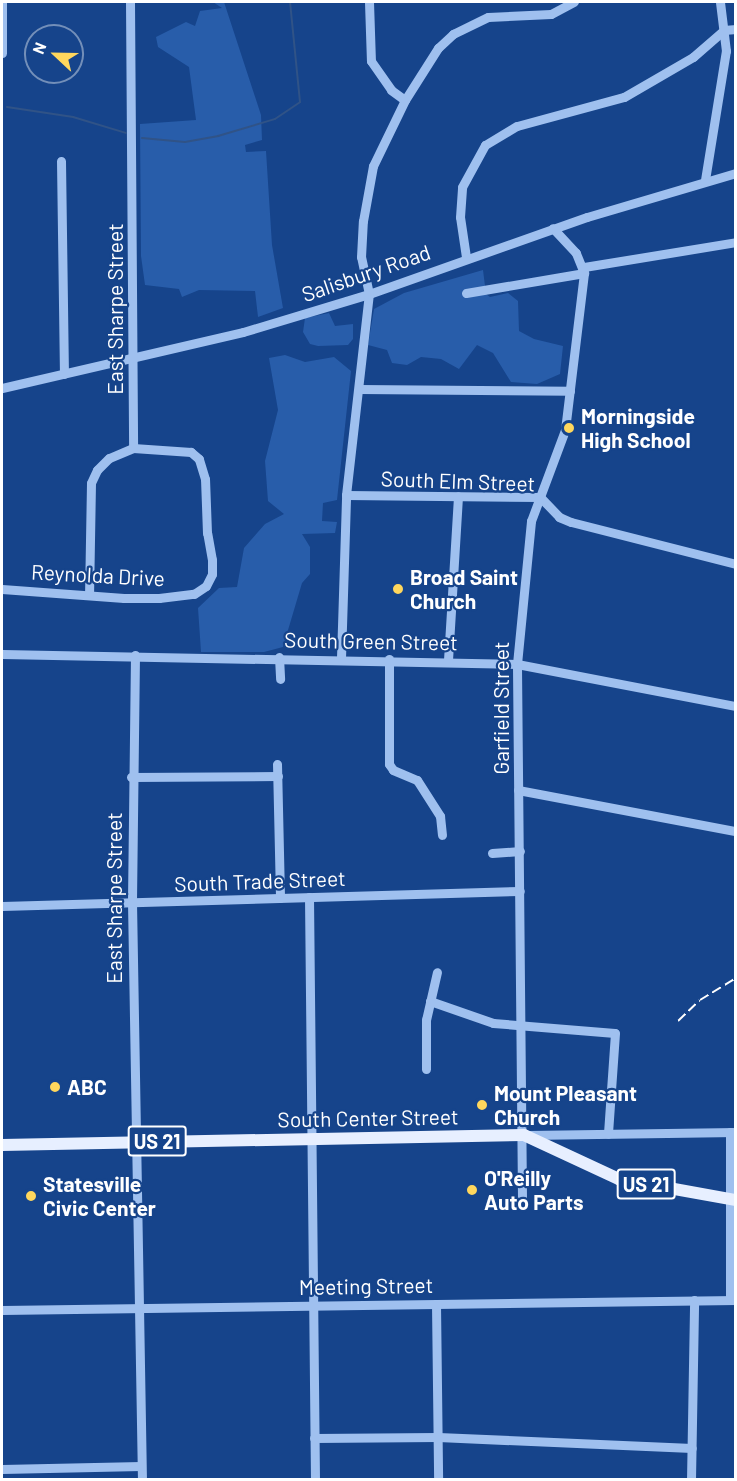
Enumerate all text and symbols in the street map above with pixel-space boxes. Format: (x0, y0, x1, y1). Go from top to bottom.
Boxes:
north arrow (24, 24, 84, 84)
text: N (28, 39, 49, 56)
street label: East Sharpe Street (102, 223, 128, 395)
street label: Salisbury Road (298, 239, 434, 307)
place label: Morningside High School (581, 403, 695, 453)
marker: Morningside High School (562, 421, 576, 435)
street label: South Elm Street (380, 466, 536, 496)
street label: Reynolda Drive (30, 559, 166, 591)
place label: Broad Saint Church (410, 564, 518, 614)
marker: Broad Saint Church (391, 582, 405, 596)
street label: South Green Street (284, 627, 458, 655)
street label: Garfield Street (488, 642, 514, 774)
street label: East Sharpe Street (101, 812, 127, 984)
street label: South Trade Street (174, 865, 346, 897)
place label: ABC (67, 1074, 107, 1100)
marker: ABC (48, 1080, 62, 1094)
place label: Mount Pleasant Church (494, 1080, 637, 1130)
marker: Mount Pleasant Church (475, 1098, 489, 1112)
street label: South Center Street (277, 1104, 459, 1132)
road number: US 21 (127, 1124, 187, 1158)
place label: O'Reilly Auto Parts (484, 1165, 583, 1215)
road number: US 21 (616, 1167, 676, 1201)
place label: Statesville Civic Center (43, 1171, 156, 1221)
marker: O'Reilly Auto Parts (465, 1183, 479, 1197)
marker: Statesville Civic Center (24, 1189, 38, 1203)
street label: Meeting Street (299, 1272, 433, 1300)

